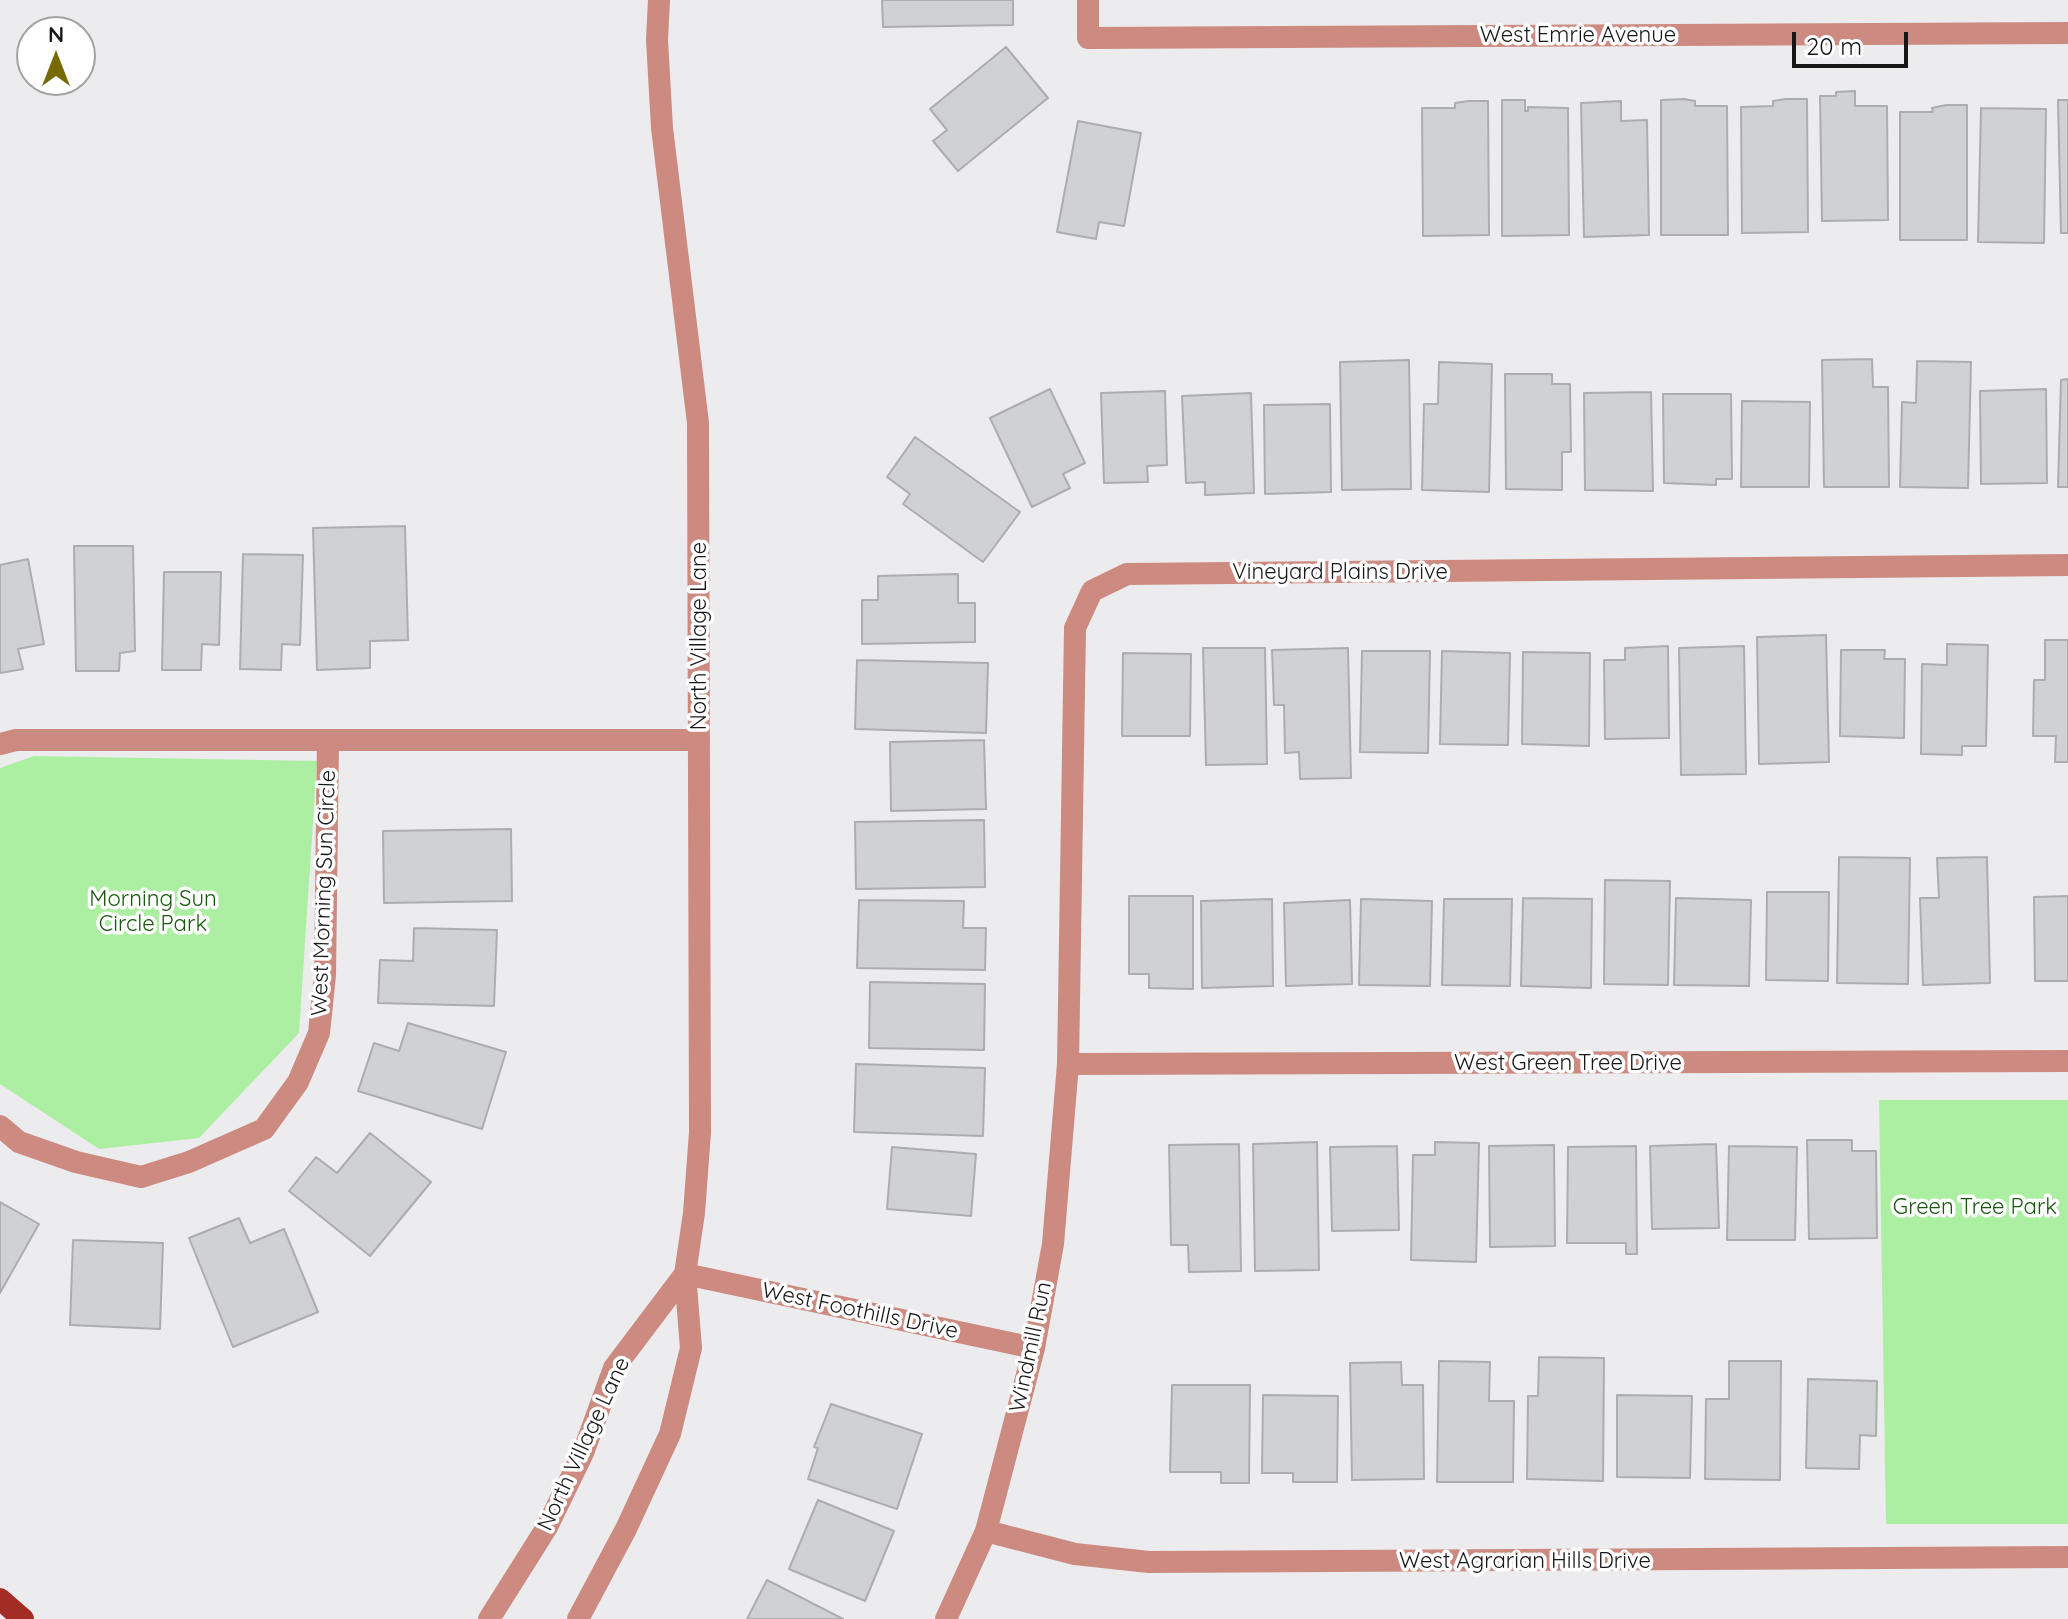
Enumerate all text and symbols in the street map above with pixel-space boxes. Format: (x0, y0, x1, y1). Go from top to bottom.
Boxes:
north arrow (16, 16, 96, 96)
scale bar (1796, 16, 1912, 66)
text: N (48, 20, 64, 48)
street label: West Emrie Avenue (1480, 22, 1676, 48)
text: 20 m (1806, 31, 1862, 61)
street label: North Village Lane (686, 542, 712, 730)
street label: Vineyard Plains Drive (1232, 559, 1448, 585)
street label: West Morning Sun Circle (307, 769, 341, 1017)
park label: Morning Sun Circle Park (89, 886, 217, 938)
street label: West Green Tree Drive (1454, 1050, 1682, 1076)
park label: Green Tree Park (1893, 1194, 2057, 1220)
street label: West Foothills Drive (759, 1277, 961, 1345)
street label: Windmill Run (1004, 1279, 1058, 1415)
street label: North Village Lane (532, 1353, 636, 1535)
street label: West Agrarian Hills Drive (1399, 1548, 1651, 1574)

